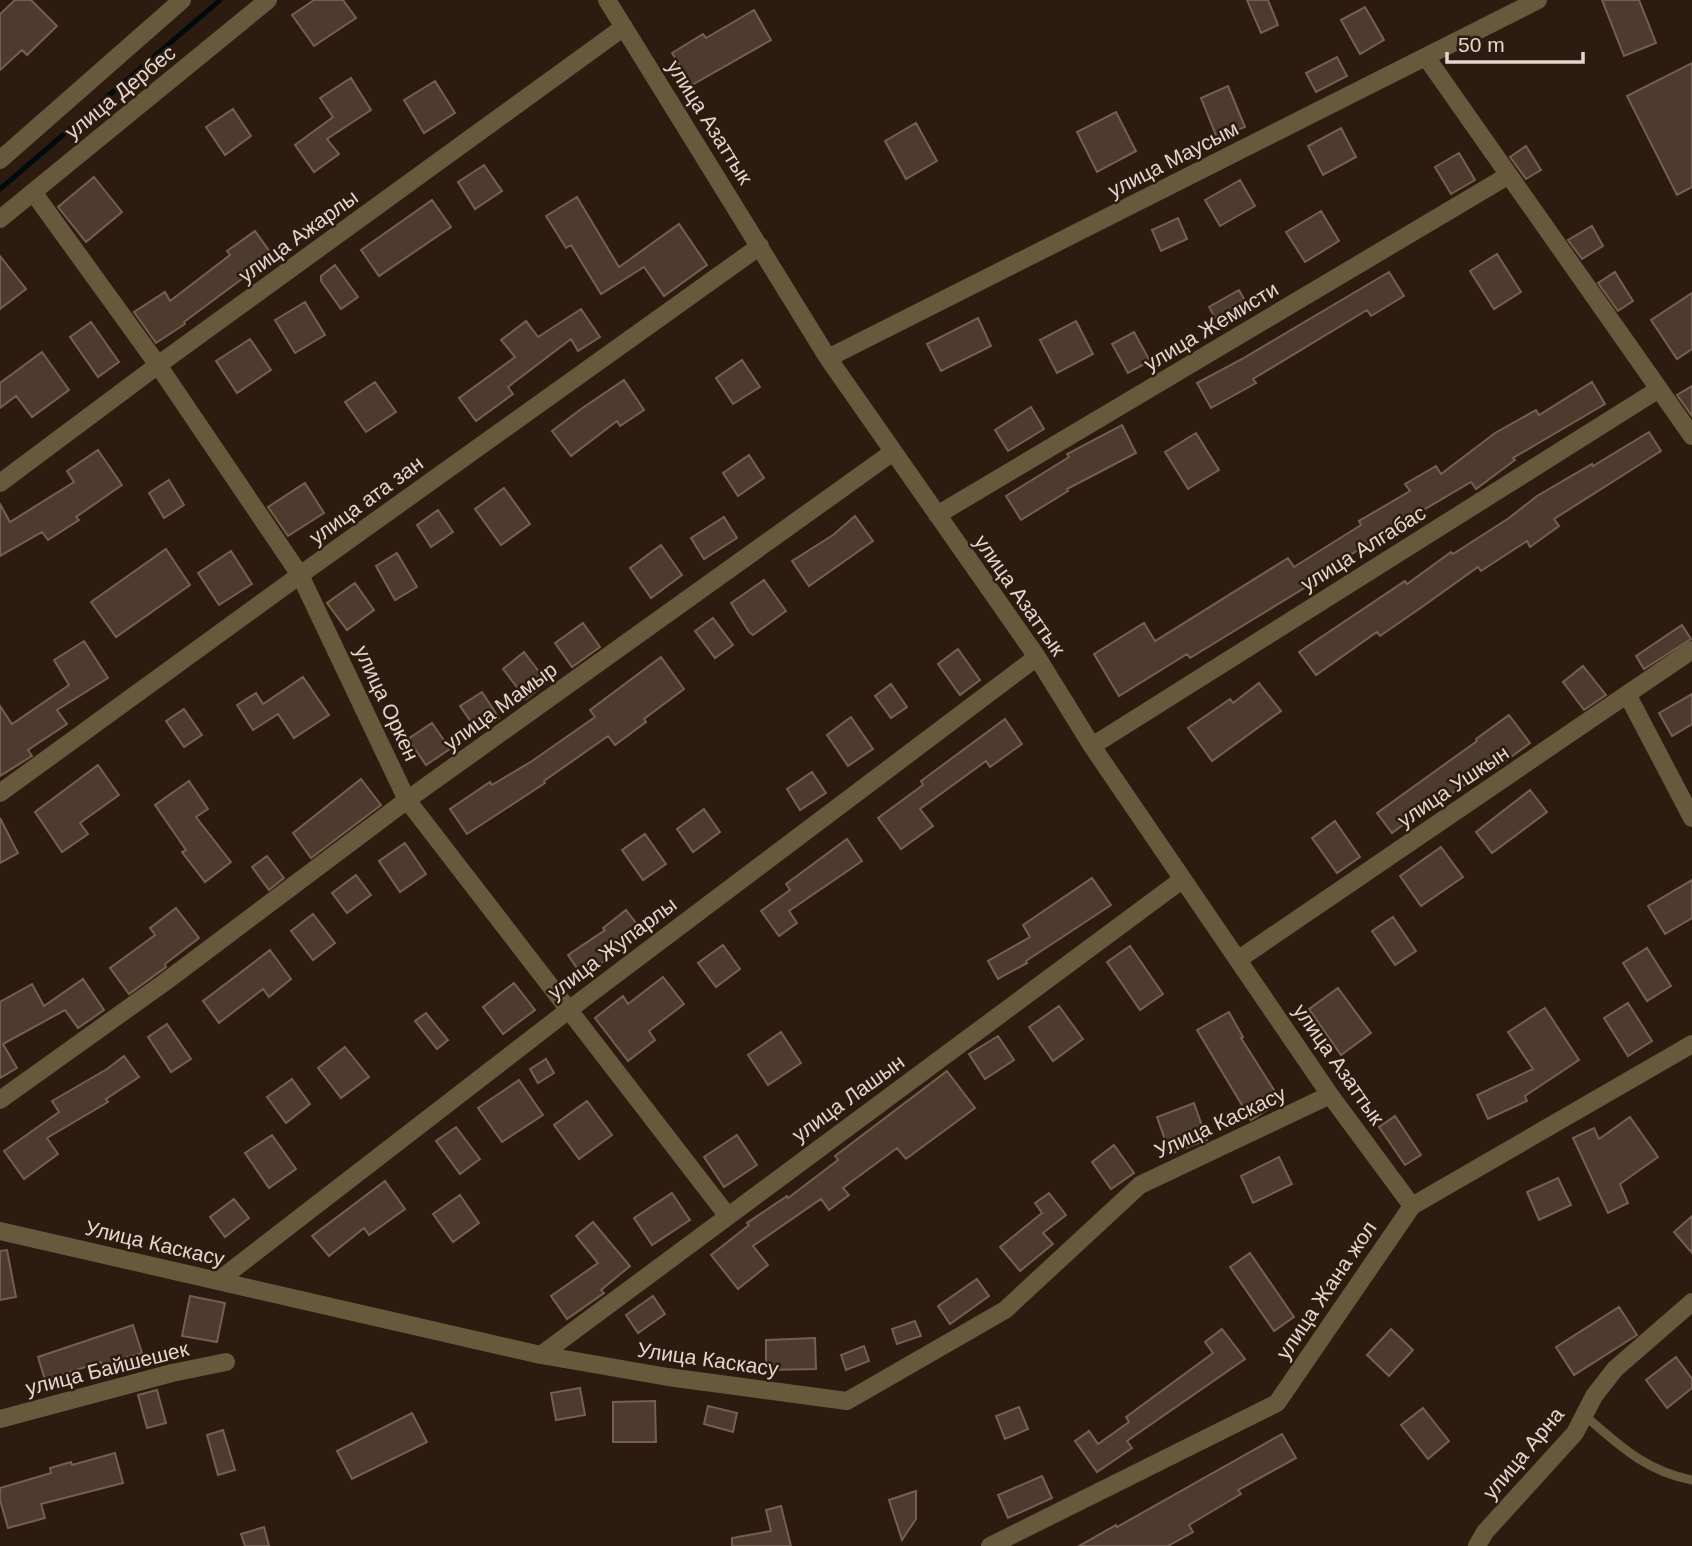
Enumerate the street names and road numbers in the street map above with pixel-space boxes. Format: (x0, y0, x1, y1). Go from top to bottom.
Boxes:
street label: улица Дербес (60, 41, 180, 143)
street label: улица Азаттык (663, 56, 758, 189)
street label: улица Маусым (1104, 116, 1242, 202)
street label: улица Ажарлы (234, 185, 362, 287)
street label: улица Жемисти (1140, 277, 1282, 375)
street label: улица ата зан (305, 451, 427, 549)
street label: улица Алгабас (1297, 501, 1429, 595)
street label: улица Азаттык (970, 530, 1071, 660)
street label: улица Оркен (350, 642, 424, 764)
street label: улица Мамыр (439, 657, 561, 755)
street label: улица Ушкын (1393, 740, 1513, 832)
street label: улица Жупарлы (543, 892, 681, 1004)
street label: улица Азаттык (1289, 999, 1390, 1129)
street label: улица Лашын (788, 1050, 908, 1146)
street label: Улица Каскасу (1151, 1081, 1290, 1162)
street label: Улица Каскасу (83, 1216, 227, 1270)
street label: улица Жана жол (1271, 1217, 1381, 1363)
street label: улица Байшешек (23, 1336, 192, 1399)
street label: Улица Каскасу (636, 1338, 781, 1380)
street label: улица Арна (1478, 1402, 1568, 1503)

